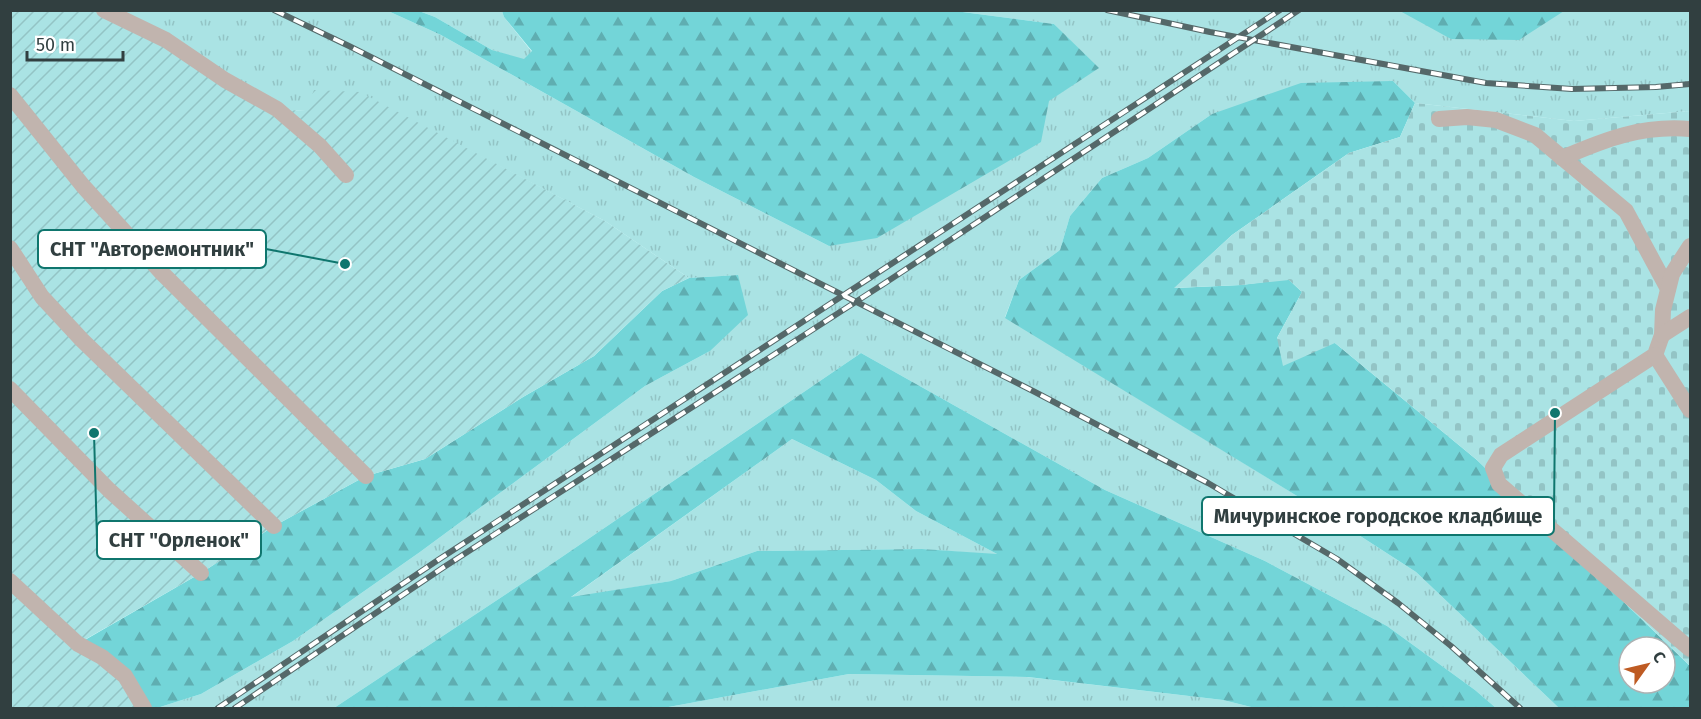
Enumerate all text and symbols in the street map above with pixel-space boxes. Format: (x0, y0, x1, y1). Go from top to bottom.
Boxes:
scale bar (27, 24, 123, 62)
text: 50 m (36, 34, 75, 56)
callout: СНТ "Авторемонтник" (38, 230, 266, 268)
text: СНТ "Авторемонтник" (50, 237, 254, 261)
callout: Мичуринское городское кладбище (1202, 497, 1554, 535)
text: Мичуринское городское кладбище (1214, 504, 1542, 528)
callout: СНТ "Орленок" (97, 521, 261, 559)
text: СНТ "Орленок" (109, 528, 249, 552)
north arrow (1617, 635, 1677, 695)
text: С (1649, 648, 1670, 667)

